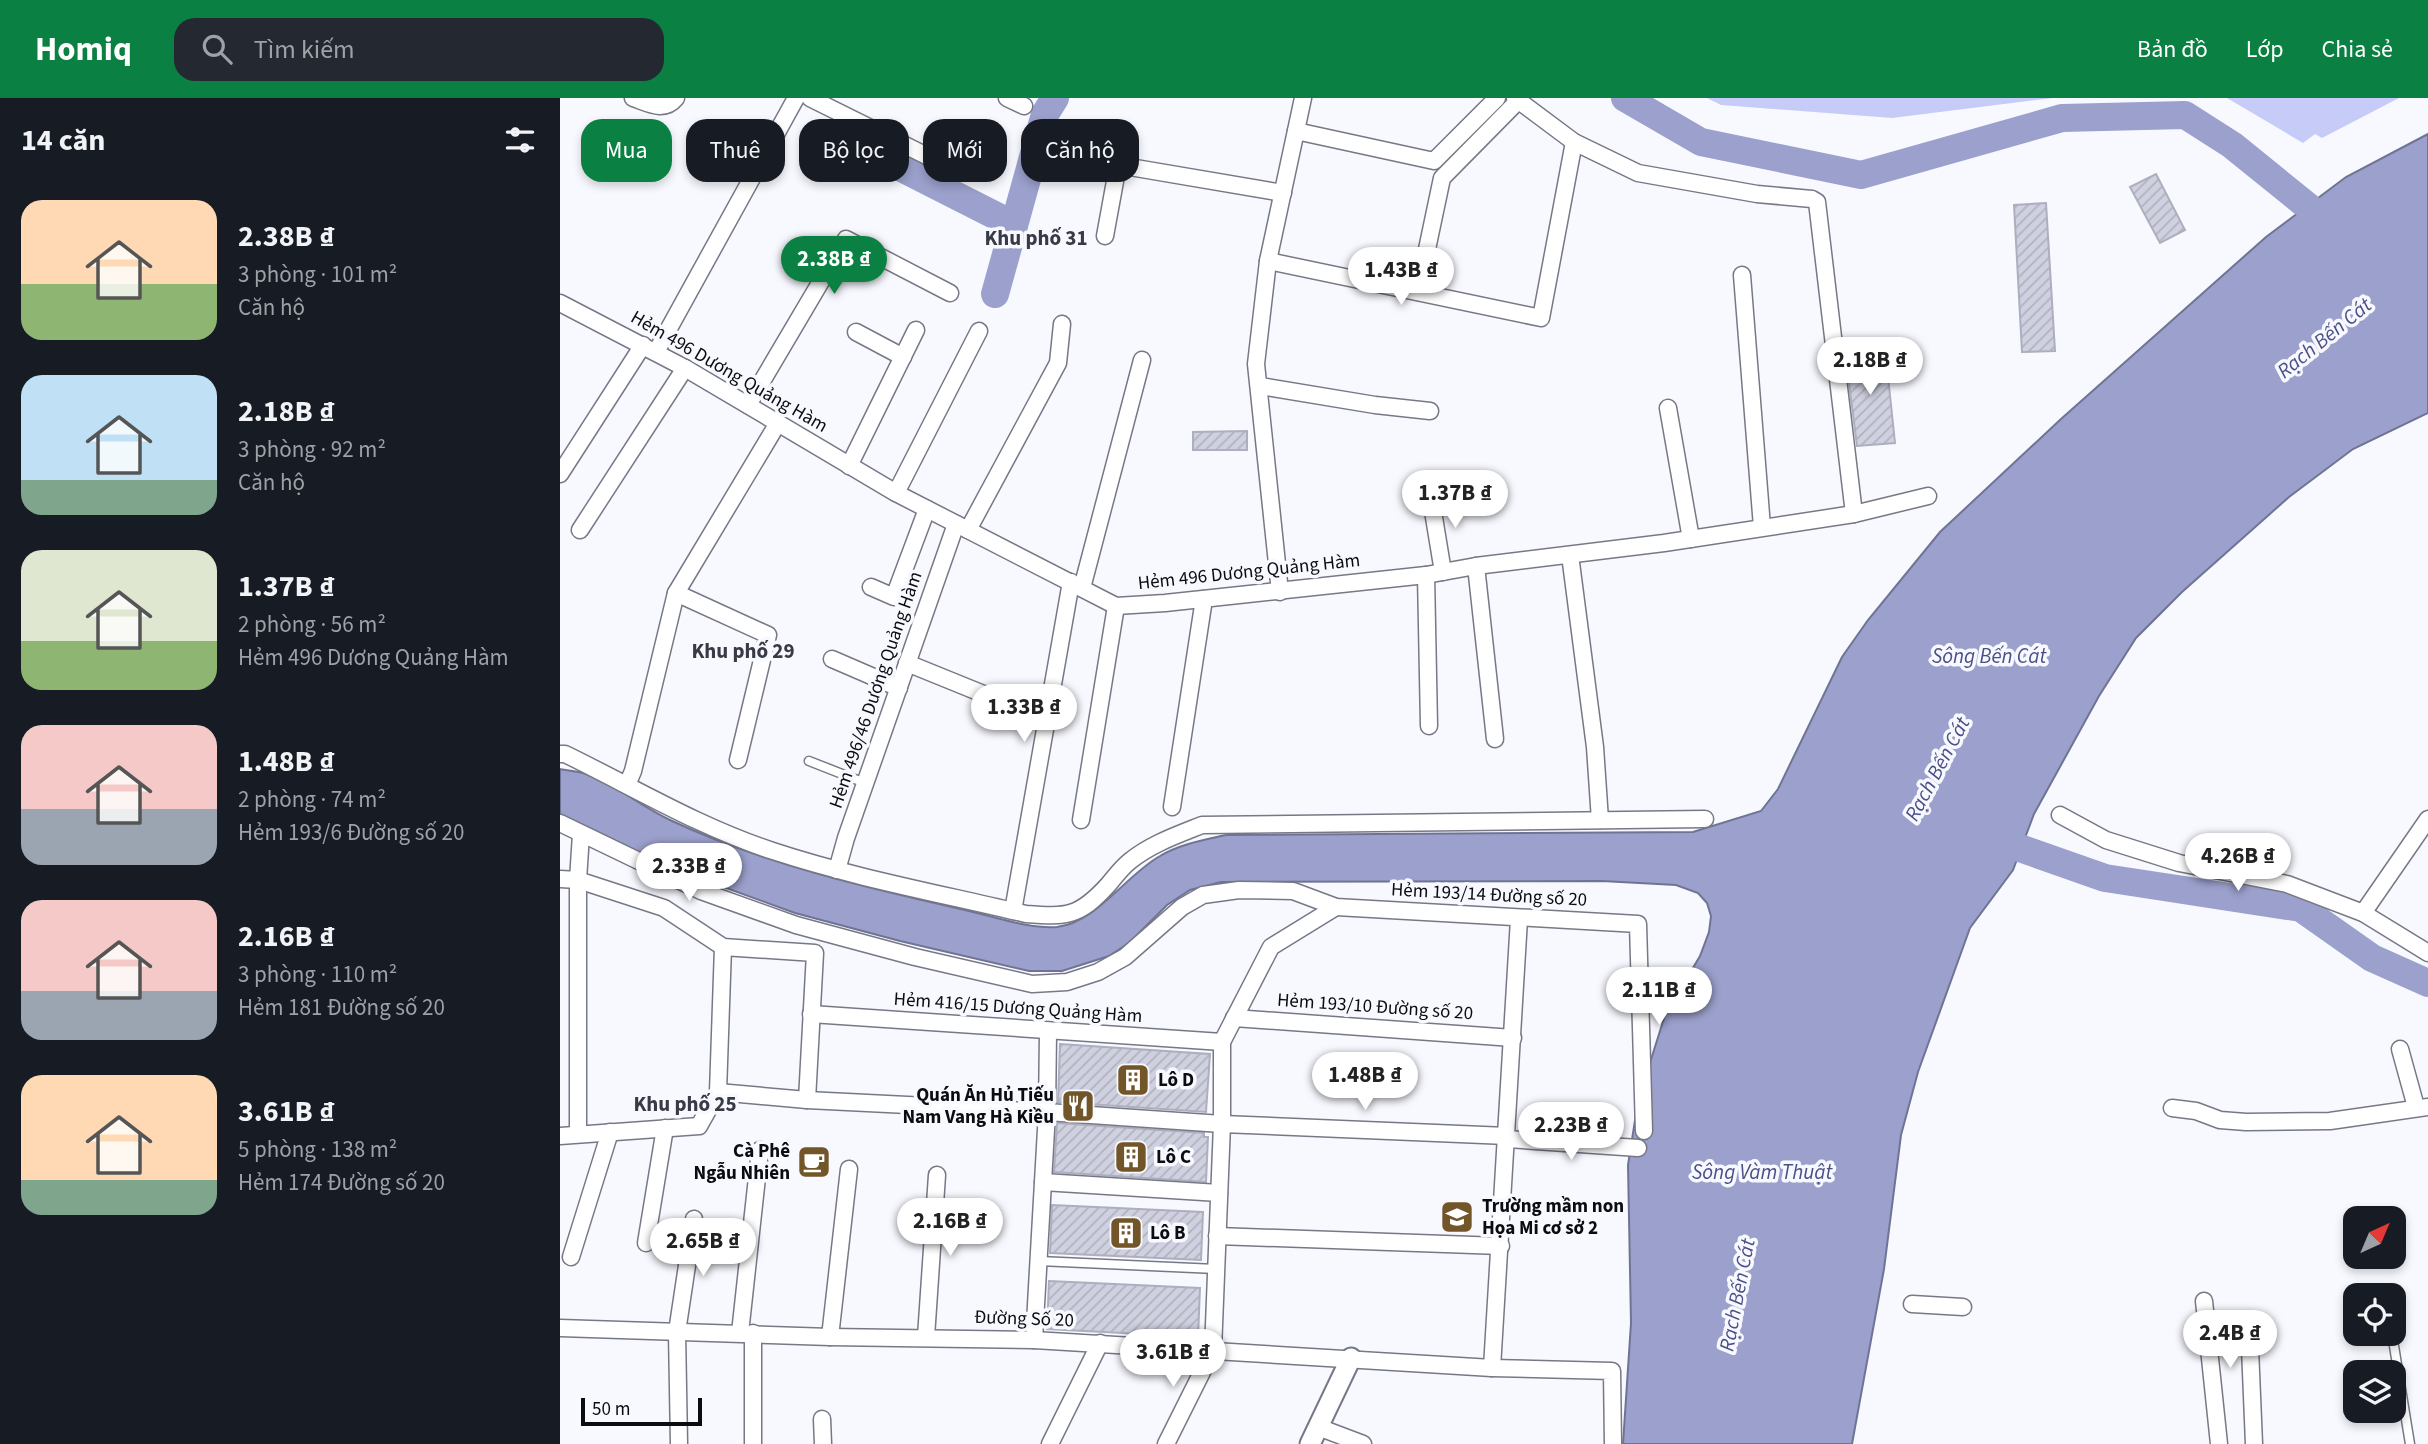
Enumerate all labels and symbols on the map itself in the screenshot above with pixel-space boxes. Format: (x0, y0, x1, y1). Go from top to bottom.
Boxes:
district label: Khu phố 31 (984, 223, 1088, 253)
pin: 2.38B ₫ (769, 236, 899, 296)
pin: 1.43B ₫ (1336, 248, 1466, 307)
water label: Rạch Bến Cát (2270, 290, 2379, 386)
street label: Hẻm 496 Dương Quảng Hàm (625, 304, 833, 440)
pin: 2.18B ₫ (1805, 338, 1935, 397)
pin: 1.37B ₫ (1390, 470, 1520, 530)
street label: Hẻm 496 Dương Quảng Hàm (1136, 547, 1362, 597)
street label: Hẻm 496/46 Dương Quảng Hàm (823, 568, 929, 812)
district label: Khu phố 29 (691, 636, 795, 666)
water label: Sông Bến Cát (1932, 641, 2048, 671)
pin: 1.33B ₫ (959, 684, 1089, 744)
water label: Rạch Bến Cát (1897, 711, 1978, 826)
pin: 4.26B ₫ (2173, 834, 2303, 893)
pin: 2.33B ₫ (624, 844, 754, 903)
street label: Hẻm 193/14 Đường số 20 (1390, 876, 1588, 914)
pin: 2.11B ₫ (1594, 968, 1724, 1027)
street label: Hẻm 416/15 Dương Quảng Hàm (893, 986, 1143, 1030)
street label: Hẻm 193/10 Đường số 20 (1276, 987, 1474, 1027)
pin: 1.48B ₫ (1300, 1052, 1430, 1112)
building icon: Lô D (1114, 1061, 1152, 1099)
place label: Lô D (1158, 1067, 1194, 1094)
place label: Quán Ăn Hủ Tiếu Nam Vang Hà Kiều (902, 1082, 1054, 1131)
restaurant icon: Quán Ăn Hủ Tiếu Nam Vang Hà Kiều (1059, 1087, 1097, 1125)
district label: Khu phố 25 (633, 1089, 737, 1119)
pin: 2.23B ₫ (1506, 1102, 1636, 1162)
place label: Cà Phê Ngẫu Nhiên (694, 1138, 790, 1187)
building icon: Lô C (1112, 1138, 1150, 1176)
cafe icon: Cà Phê Ngẫu Nhiên (795, 1143, 833, 1181)
place label: Lô C (1156, 1144, 1191, 1171)
water label: Sông Vàm Thuật (1692, 1157, 1833, 1187)
place label: Trường mầm non Họa Mi cơ sở 2 (1482, 1193, 1624, 1242)
pin: 2.16B ₫ (885, 1198, 1015, 1258)
school or university icon: Trường mầm non Họa Mi cơ sở 2 (1438, 1198, 1476, 1236)
north arrow (2343, 1206, 2406, 1269)
building icon: Lô B (1107, 1214, 1145, 1252)
pin: 2.65B ₫ (638, 1218, 768, 1278)
place label: Lô B (1150, 1220, 1185, 1247)
water label: Rạch Bến Cát (1711, 1235, 1763, 1354)
street label: Đường Số 20 (974, 1304, 1074, 1334)
pin: 2.4B ₫ (2173, 1310, 2287, 1370)
pin: 3.61B ₫ (1108, 1330, 1238, 1389)
scale bar (581, 1395, 702, 1427)

